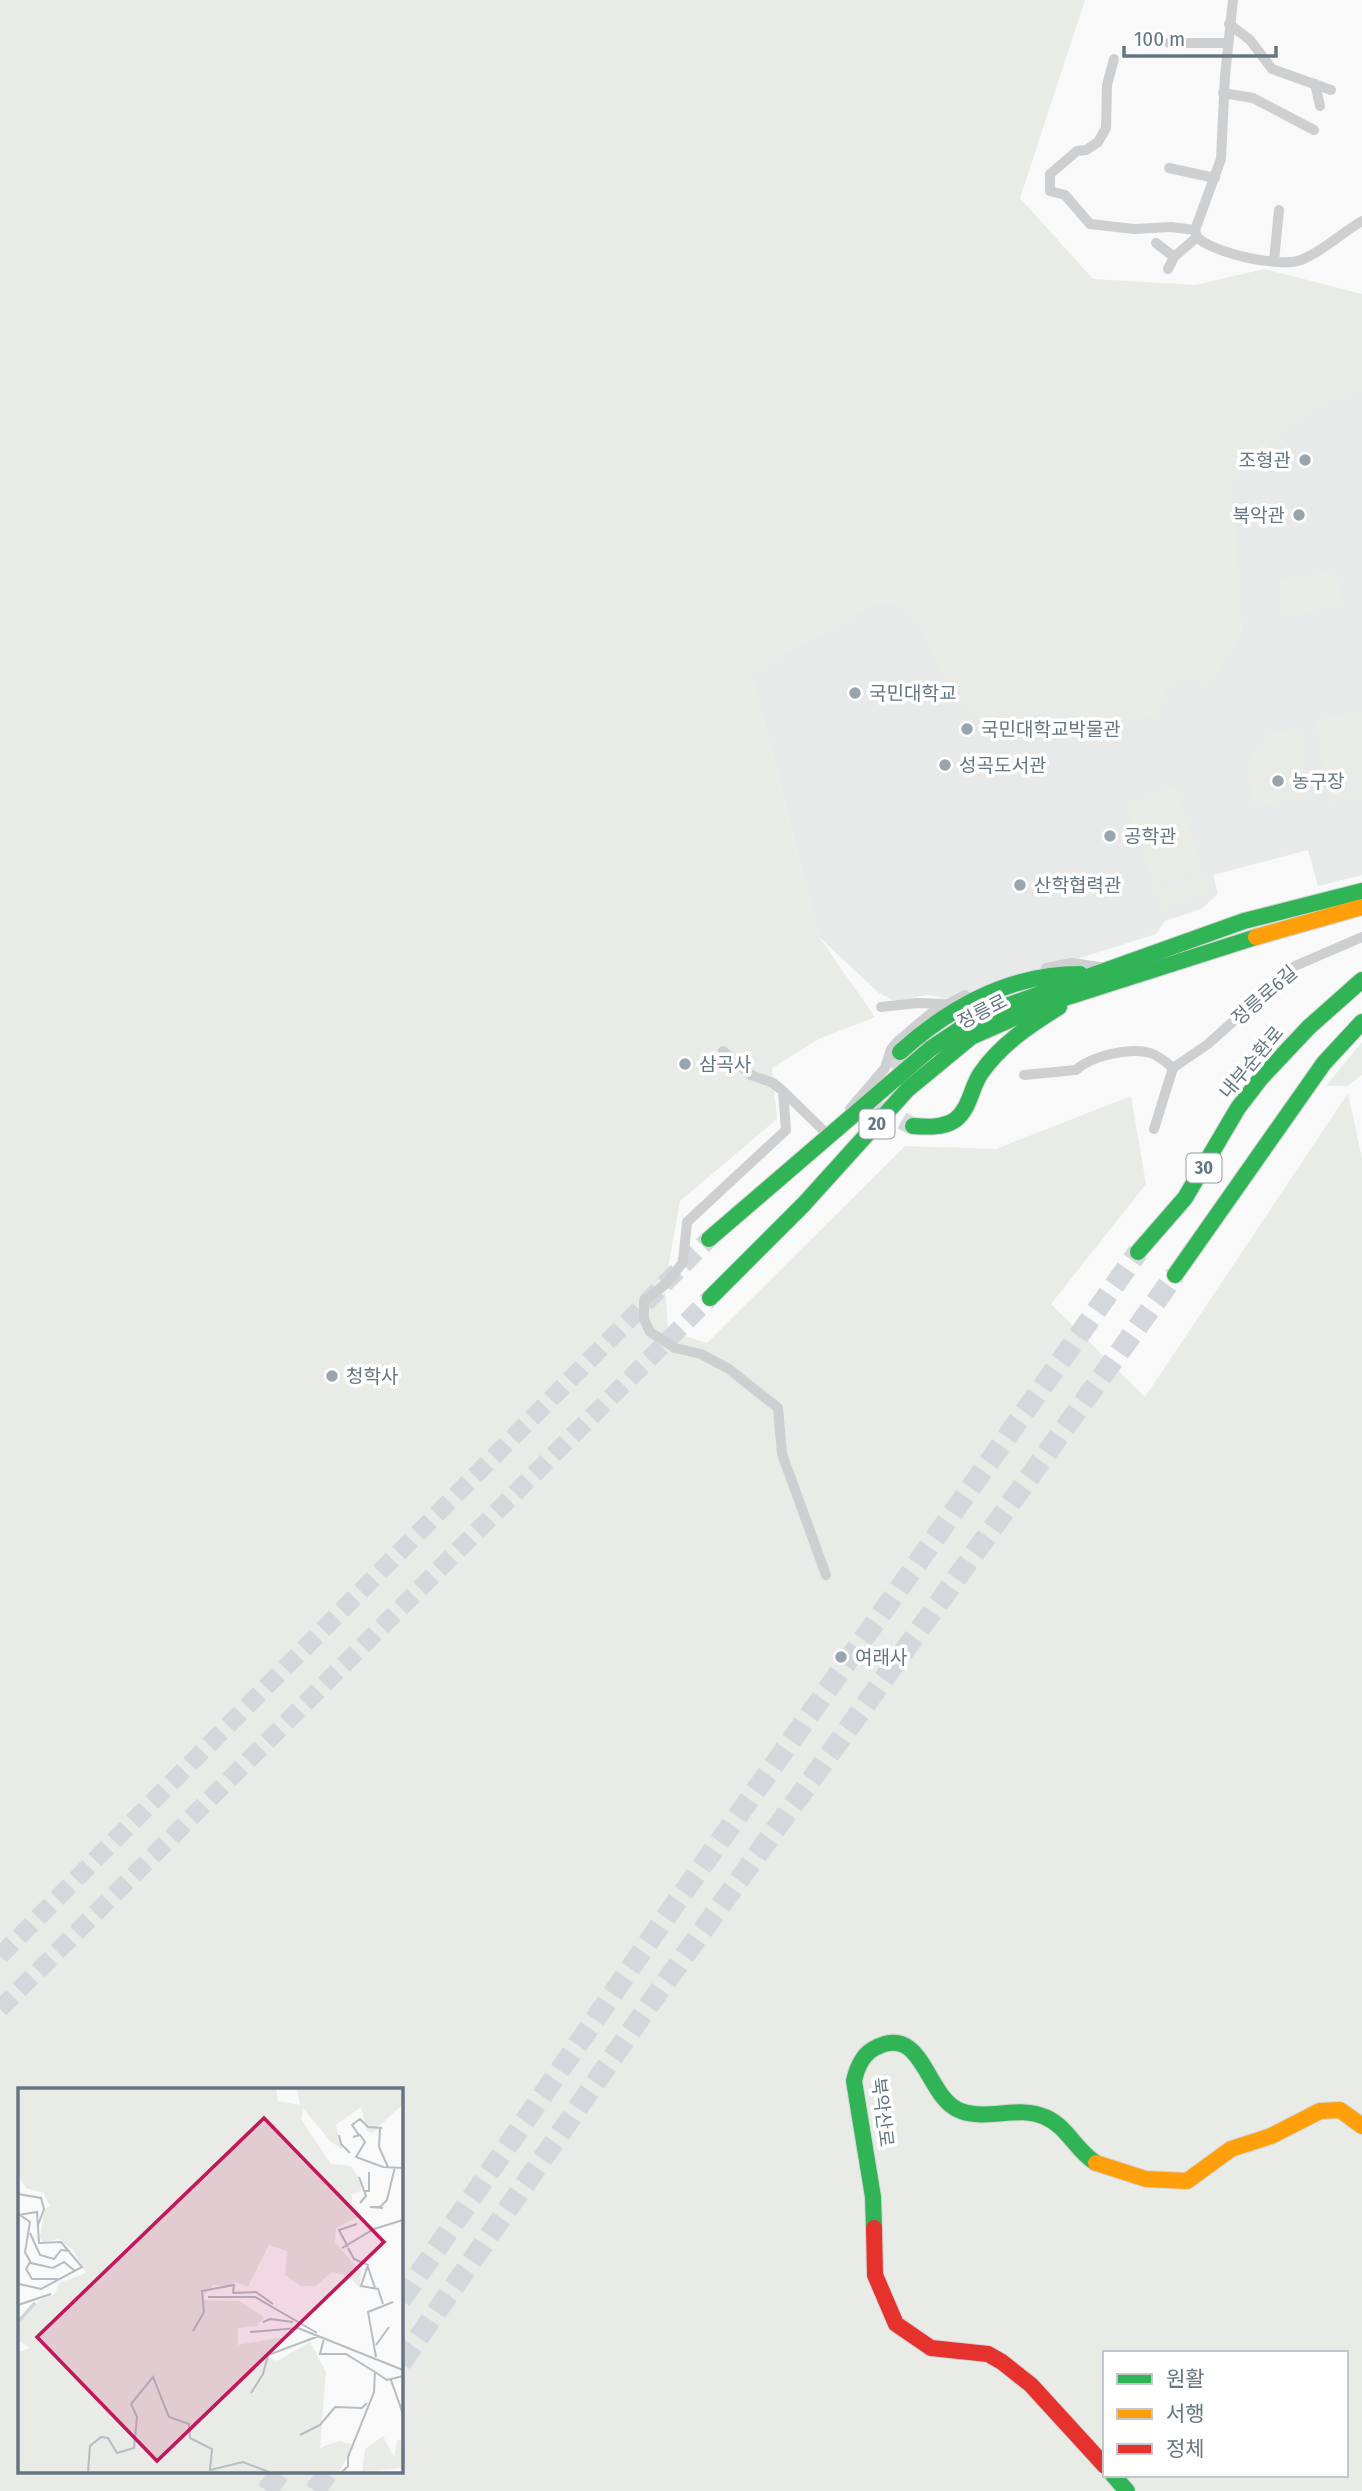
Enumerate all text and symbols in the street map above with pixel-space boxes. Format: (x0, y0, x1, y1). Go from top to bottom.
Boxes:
scale bar (1124, 14, 1276, 58)
text: 100 m (1134, 26, 1185, 52)
place label: 조형관 (1239, 449, 1291, 472)
marker: 조형관 (1297, 452, 1313, 468)
place label: 북악관 (1233, 504, 1285, 527)
marker: 북악관 (1291, 507, 1307, 523)
place label: 국민대학교 (869, 682, 956, 705)
marker: 국민대학교 (847, 685, 863, 701)
place label: 국민대학교박물관 (981, 718, 1121, 741)
marker: 국민대학교박물관 (959, 721, 975, 737)
place label: 성곡도서관 (959, 754, 1046, 777)
marker: 성곡도서관 (937, 757, 953, 773)
place label: 농구장 (1292, 770, 1344, 793)
marker: 농구장 (1270, 773, 1286, 789)
place label: 공학관 (1124, 825, 1176, 848)
marker: 공학관 (1102, 828, 1118, 844)
place label: 산학협력관 (1034, 874, 1121, 897)
marker: 산학협력관 (1012, 877, 1028, 893)
street label: 정릉로6길 (1227, 961, 1302, 1030)
street label: 정릉로 (954, 989, 1011, 1034)
street label: 내부순환로 (1214, 1021, 1288, 1103)
place label: 삼곡사 (699, 1053, 751, 1076)
marker: 삼곡사 (677, 1056, 693, 1072)
road number: 20 (860, 1110, 894, 1139)
road number: 30 (1186, 1154, 1222, 1182)
place label: 청학사 (346, 1365, 398, 1388)
marker: 청학사 (324, 1368, 340, 1384)
place label: 여래사 (855, 1646, 907, 1669)
marker: 여래사 (833, 1649, 849, 1665)
street label: 북악산로 (867, 2076, 898, 2148)
inset map (18, 2088, 402, 2474)
legend (1103, 2351, 1348, 2477)
text: 원활 (1166, 2366, 1205, 2392)
text: 서행 (1166, 2401, 1205, 2427)
text: 정체 (1166, 2436, 1205, 2462)

